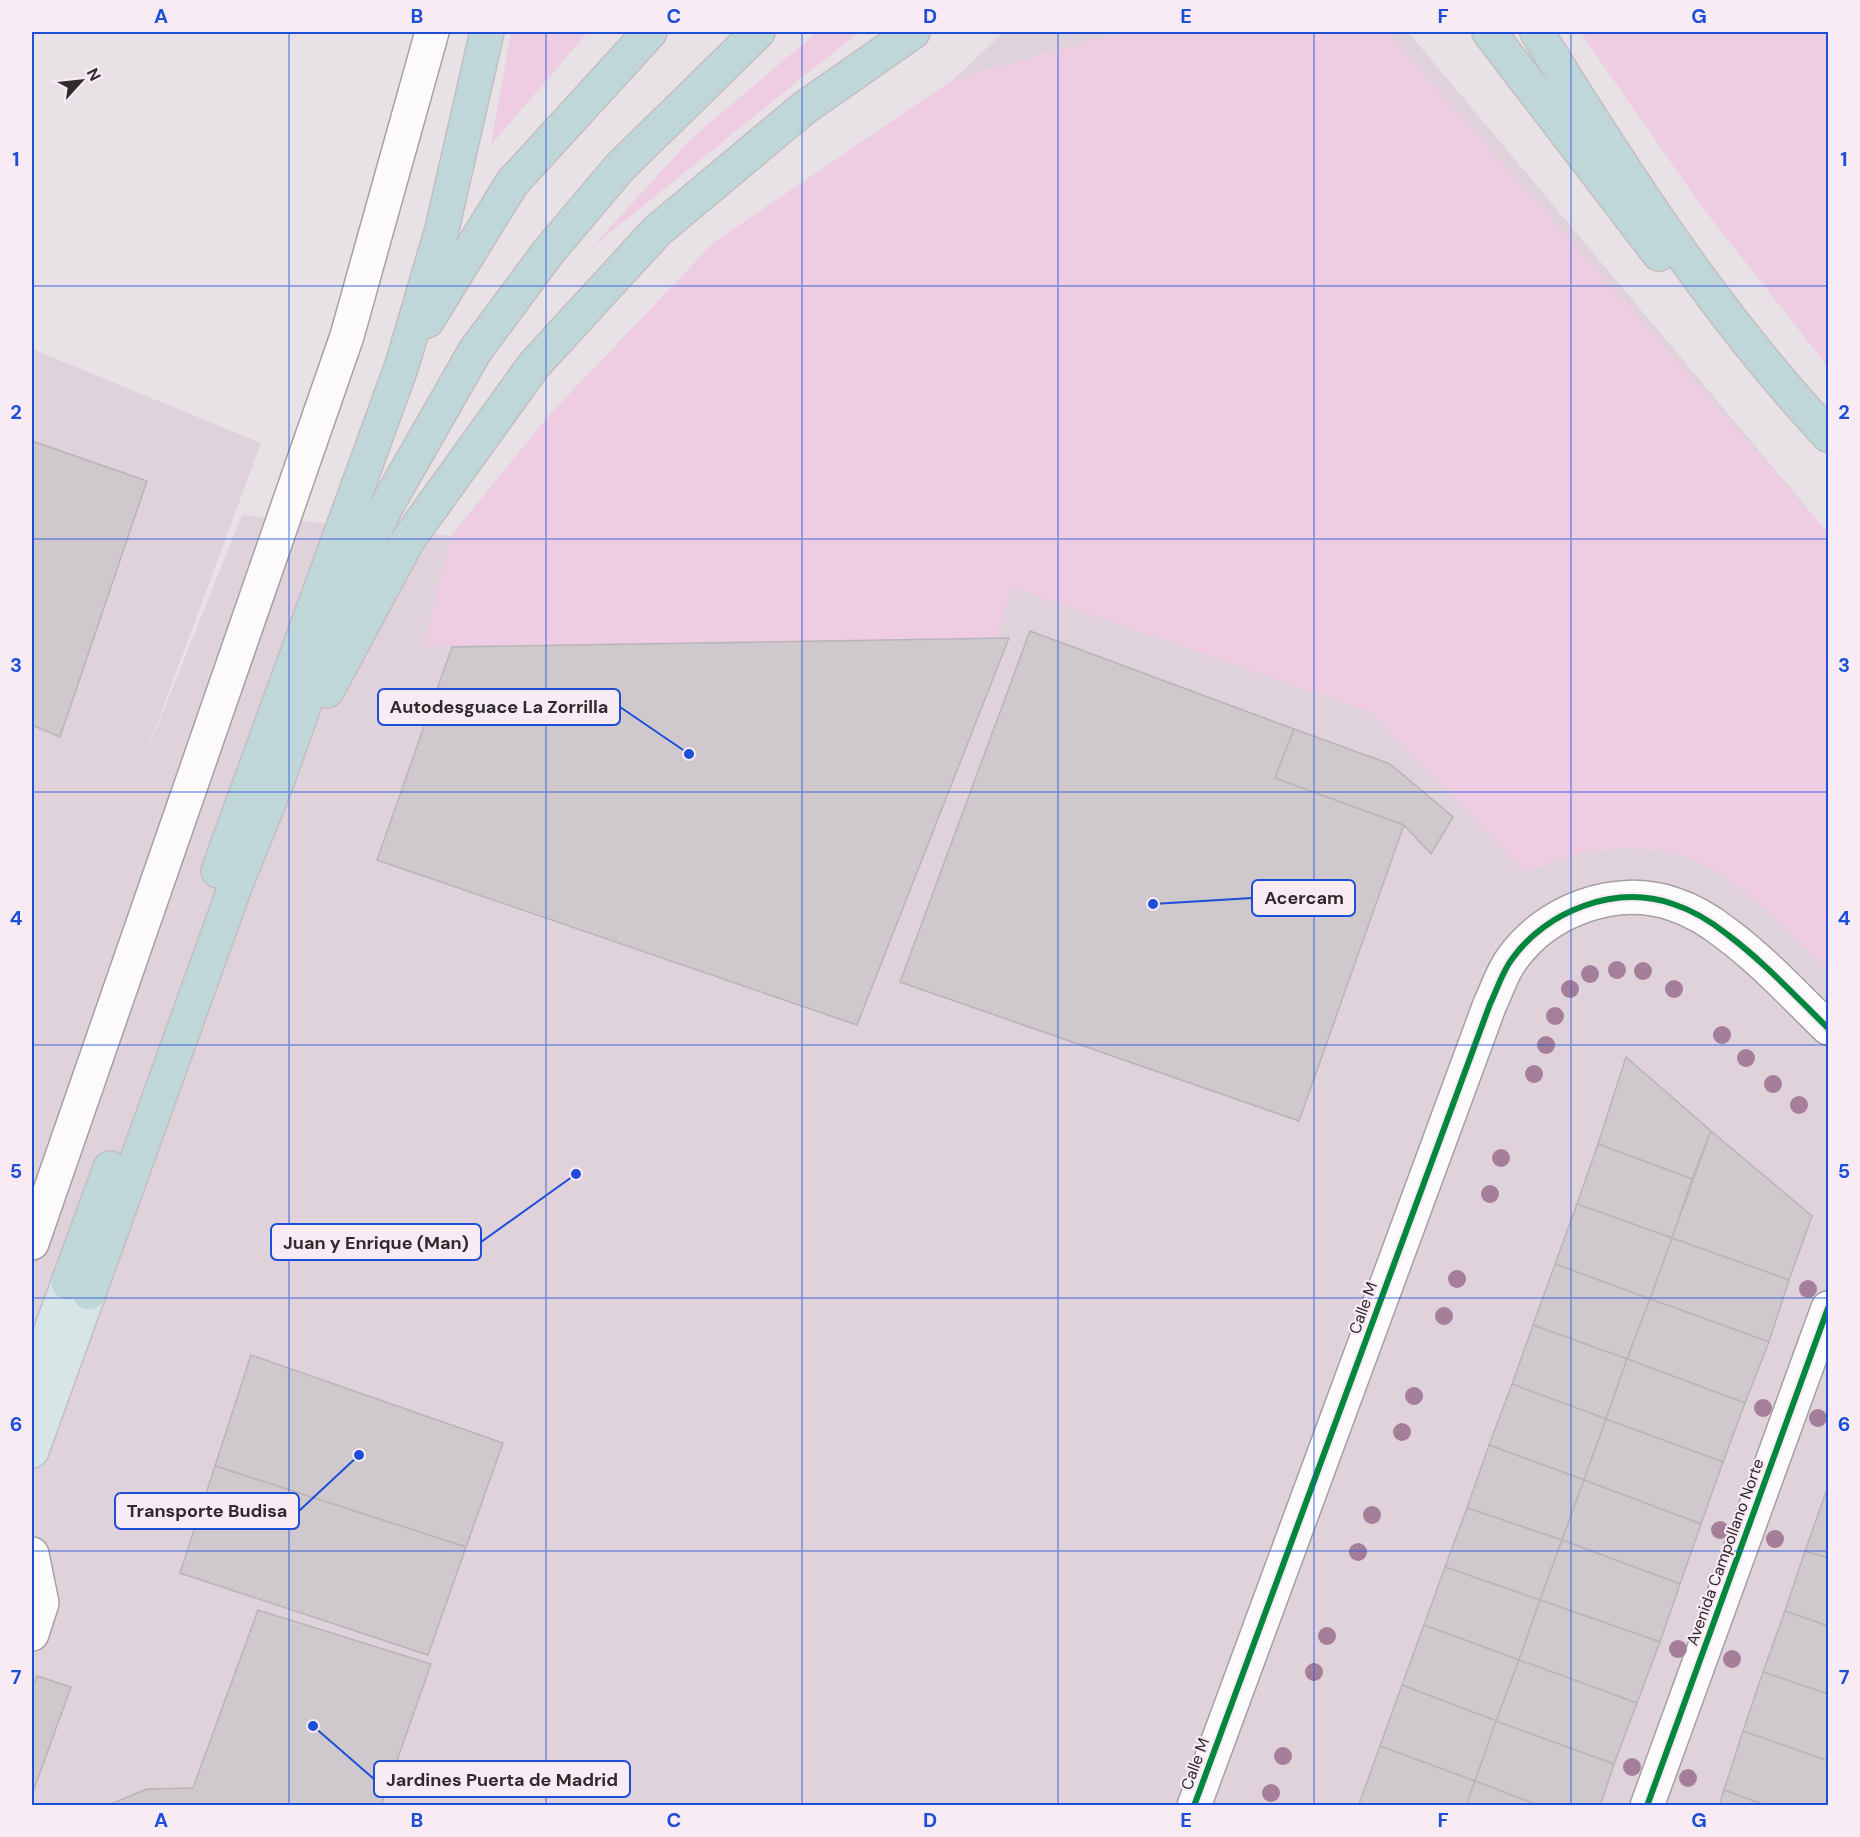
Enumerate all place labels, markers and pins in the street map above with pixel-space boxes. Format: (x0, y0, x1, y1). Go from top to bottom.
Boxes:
callout: Autodesguace La Zorrilla (378, 689, 620, 725)
callout: Acercam (1252, 880, 1355, 916)
callout: Juan y Enrique (Man) (271, 1224, 481, 1260)
callout: Transporte Budisa (115, 1493, 299, 1529)
callout: Jardines Puerta de Madrid (374, 1761, 630, 1797)

